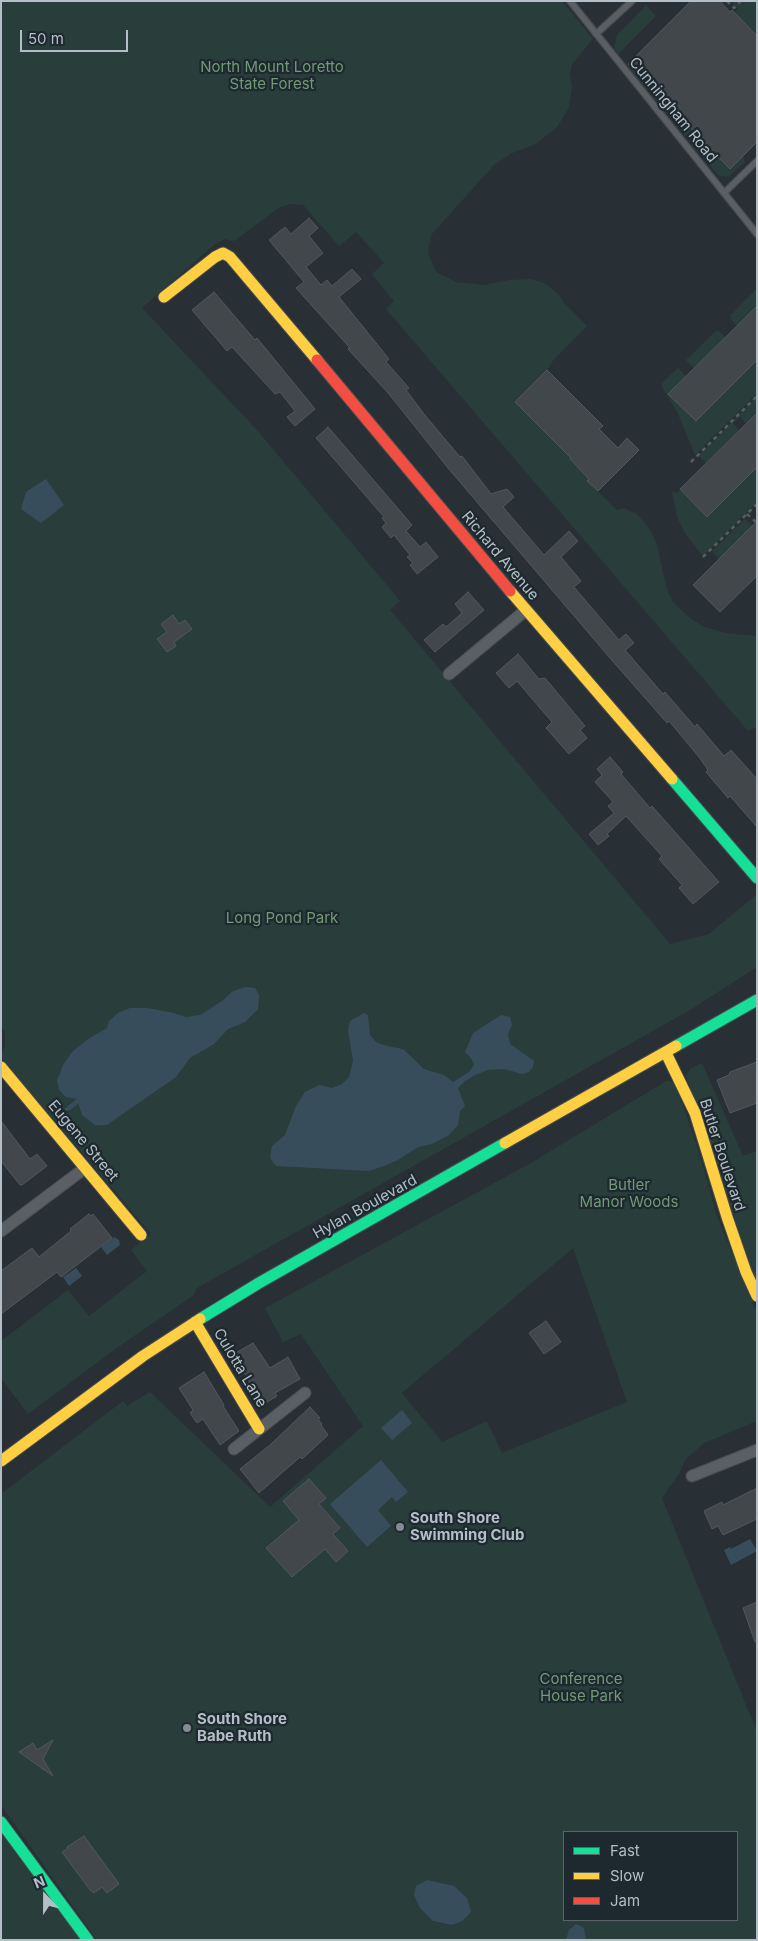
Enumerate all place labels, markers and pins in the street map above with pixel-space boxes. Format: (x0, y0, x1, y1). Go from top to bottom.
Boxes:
place label: South Shore Swimming Club (410, 1509, 524, 1544)
marker: South Shore Swimming Club (394, 1521, 406, 1533)
place label: South Shore Babe Ruth (197, 1710, 287, 1745)
marker: South Shore Babe Ruth (181, 1722, 193, 1734)

